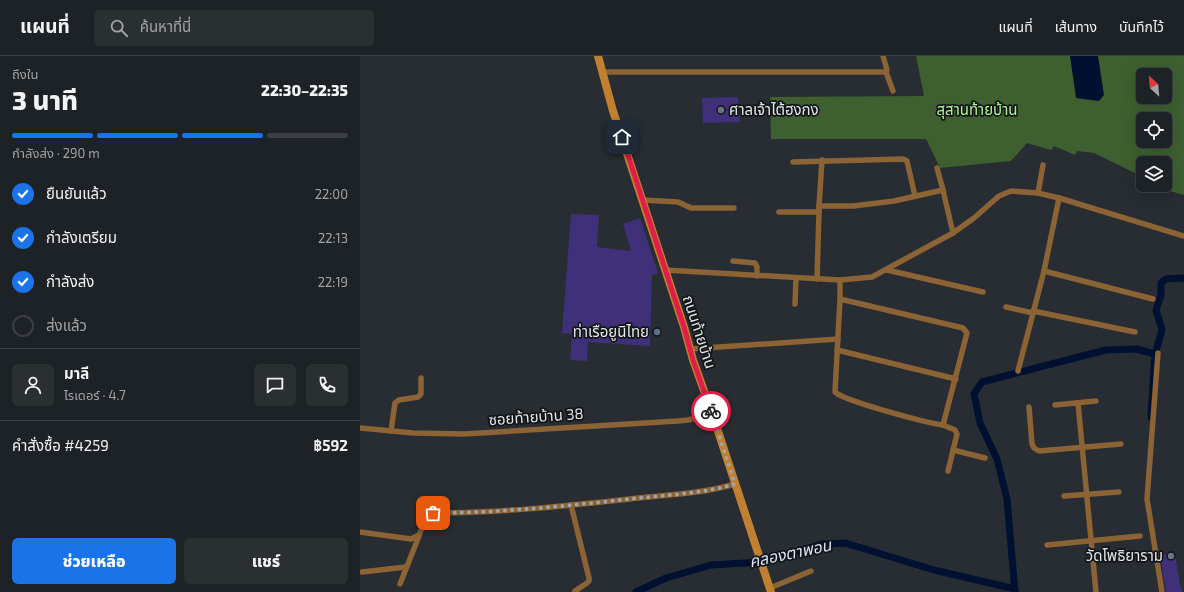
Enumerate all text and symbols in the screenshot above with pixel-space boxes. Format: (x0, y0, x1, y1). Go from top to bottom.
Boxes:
search box (94, 10, 374, 46)
text: แผนที่ (20, 14, 70, 37)
icon: search (108, 17, 130, 39)
text: ค้นหาที่นี่ (140, 17, 191, 35)
text: แผนที่ (999, 18, 1033, 35)
text: เส้นทาง (1055, 18, 1097, 35)
text: บันทึกไว้ (1119, 18, 1164, 35)
text: ถึงใน (12, 66, 38, 82)
north arrow (1136, 68, 1172, 104)
map controls (1136, 68, 1172, 192)
text: 22:30–22:35 (261, 81, 348, 99)
text: 3 นาที (12, 84, 78, 115)
place label: ศาลเจ้าไต้ฮงกง (729, 100, 819, 118)
park label: สุสานท้ายบ้าน (937, 100, 1017, 119)
marker: ศาลเจ้าไต้ฮงกง (716, 105, 726, 115)
button: locate (1136, 112, 1172, 148)
pin (605, 120, 639, 154)
icon: home (611, 126, 633, 148)
text: กำลังส่ง · 290 m (12, 145, 100, 161)
button: layers (1136, 156, 1172, 192)
icon: check (12, 183, 34, 205)
text: ยืนยันแล้ว (46, 184, 107, 202)
text: 22:00 (315, 186, 348, 202)
icon: check (12, 227, 34, 249)
text: กำลังเตรียม (46, 228, 117, 246)
text: 22:13 (318, 230, 348, 246)
icon: check (12, 271, 34, 293)
text: กำลังส่ง (46, 272, 94, 290)
text: 22:19 (318, 274, 348, 290)
street label: ถนนท้ายบ้าน (680, 293, 720, 371)
text: ส่งแล้ว (46, 316, 87, 334)
place label: ท่าเรือยูนิไทย (573, 322, 649, 341)
marker: ท่าเรือยูนิไทย (652, 327, 662, 337)
button: person (12, 364, 54, 406)
text: มาลี (64, 364, 89, 382)
button: chat (254, 364, 296, 406)
button: phone (306, 364, 348, 406)
text: ไรเดอร์ · 4.7 (64, 387, 126, 403)
courier (691, 391, 731, 431)
icon: bike (700, 400, 722, 422)
street label: ซอยท้ายบ้าน 38 (488, 404, 584, 428)
text: คำสั่งซื้อ #4259 (12, 436, 109, 454)
text: ฿592 (313, 436, 348, 454)
pin (416, 496, 450, 530)
icon: bag (422, 502, 444, 524)
water label: คลองตาพอน (747, 534, 834, 570)
button: ช่วยเหลือ (12, 538, 176, 584)
button: แชร์ (184, 538, 348, 584)
place label: วัดโพธิยาราม (1086, 546, 1163, 564)
marker: วัดโพธิยาราม (1166, 551, 1176, 561)

